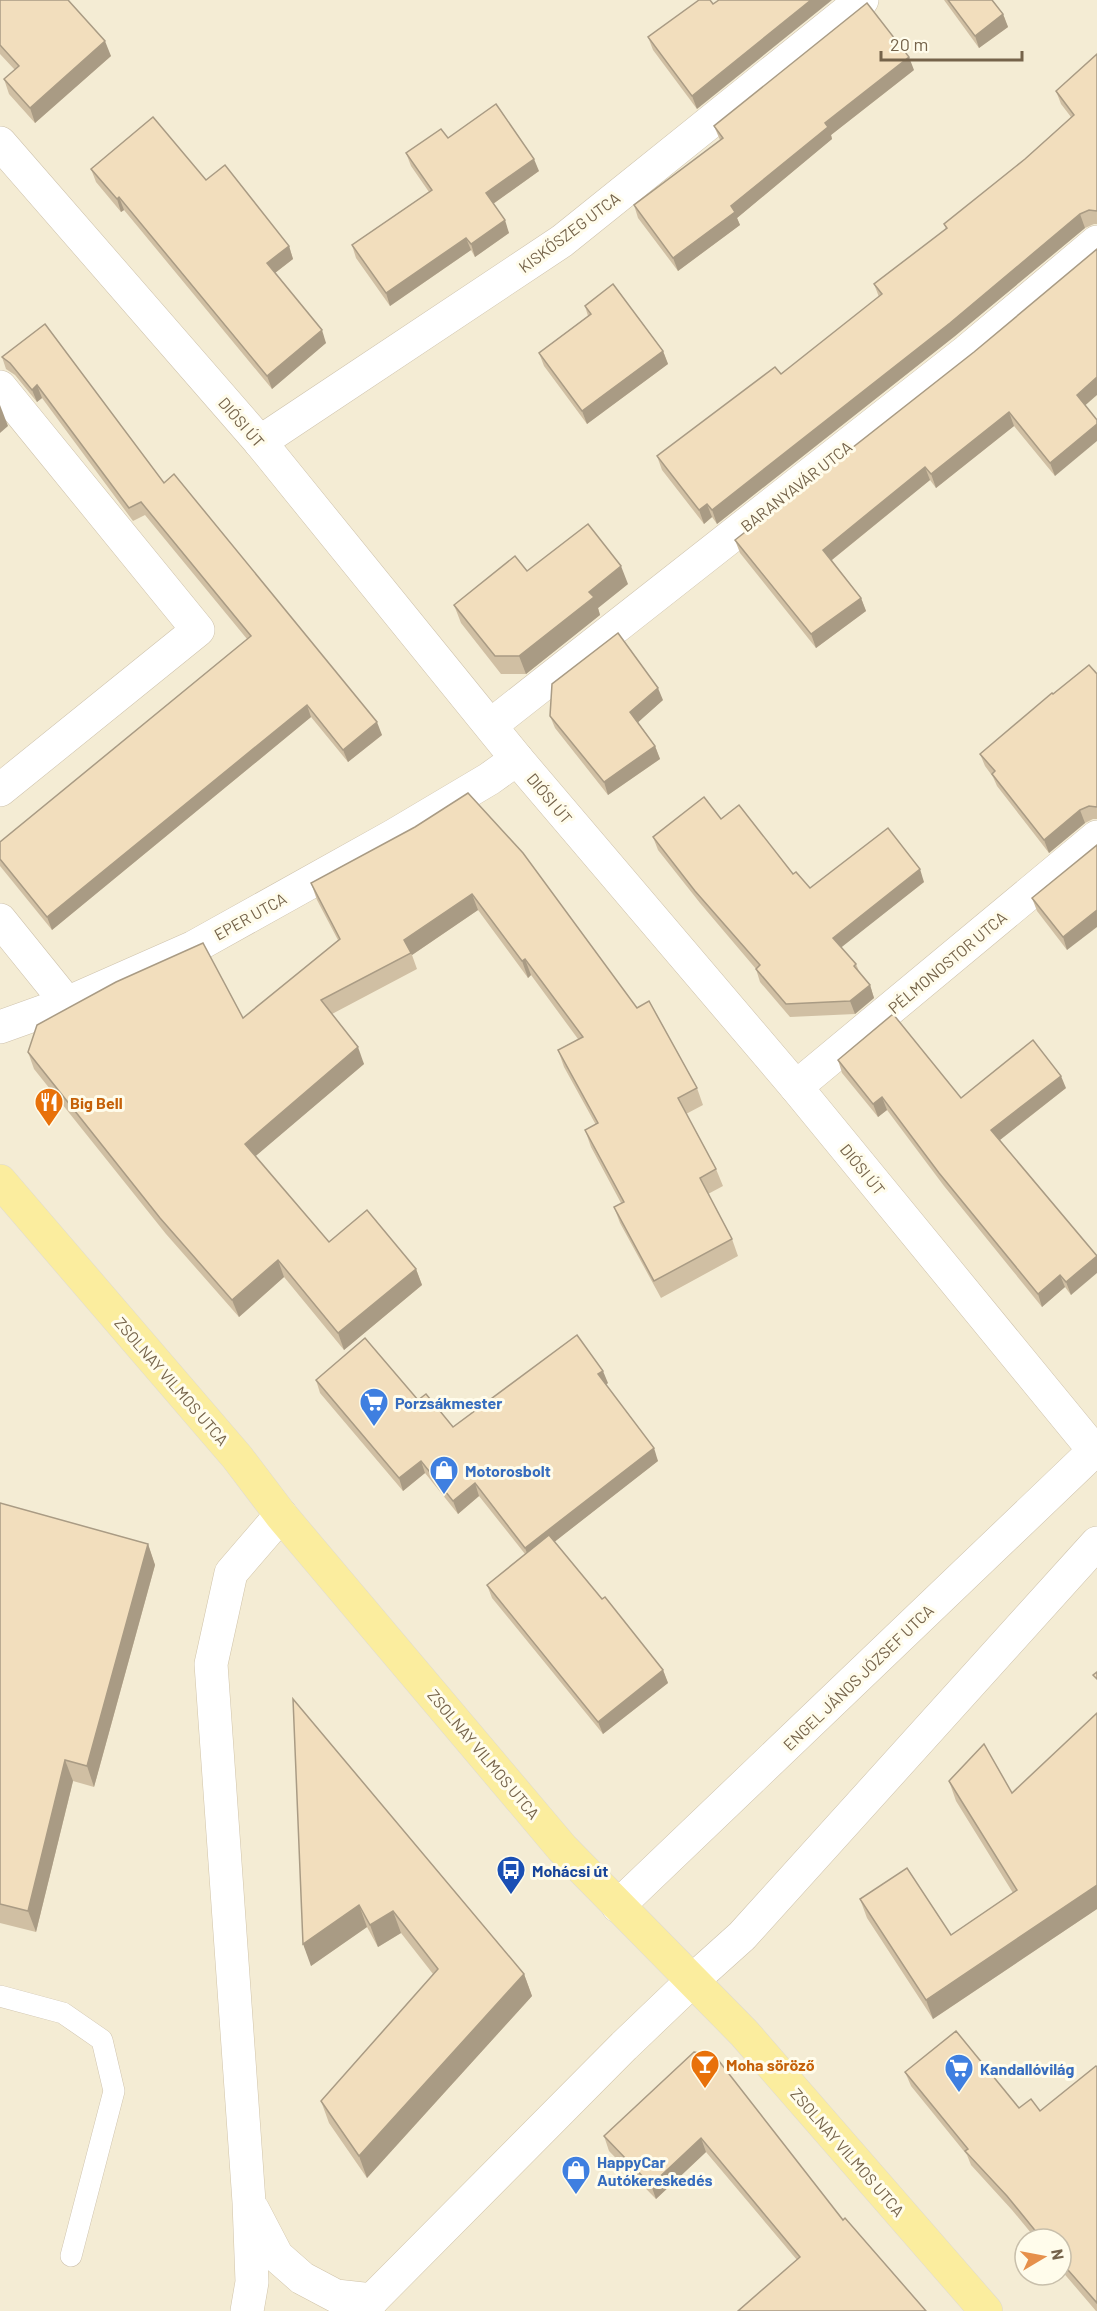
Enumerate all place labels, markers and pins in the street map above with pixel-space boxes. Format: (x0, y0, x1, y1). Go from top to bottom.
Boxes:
restaurant icon: Big Bell (33, 1086, 65, 1128)
place label: Big Bell (70, 1093, 123, 1112)
supermarket icon: Porzsákmester (358, 1386, 390, 1428)
place label: Porzsákmester (395, 1393, 502, 1412)
shop icon: Motorosbolt (428, 1454, 460, 1496)
place label: Motorosbolt (465, 1461, 551, 1480)
bus stop icon: Mohácsi út (495, 1854, 527, 1896)
place label: Mohácsi út (532, 1861, 608, 1880)
bar icon: Moha söröző (689, 2048, 721, 2090)
supermarket icon: Kandallóvilág (943, 2052, 975, 2094)
place label: Moha söröző (726, 2055, 815, 2074)
place label: Kandallóvilág (980, 2059, 1075, 2078)
place label: HappyCar Autókereskedés (597, 2152, 713, 2189)
shop icon: HappyCar Autókereskedés (560, 2154, 592, 2196)

